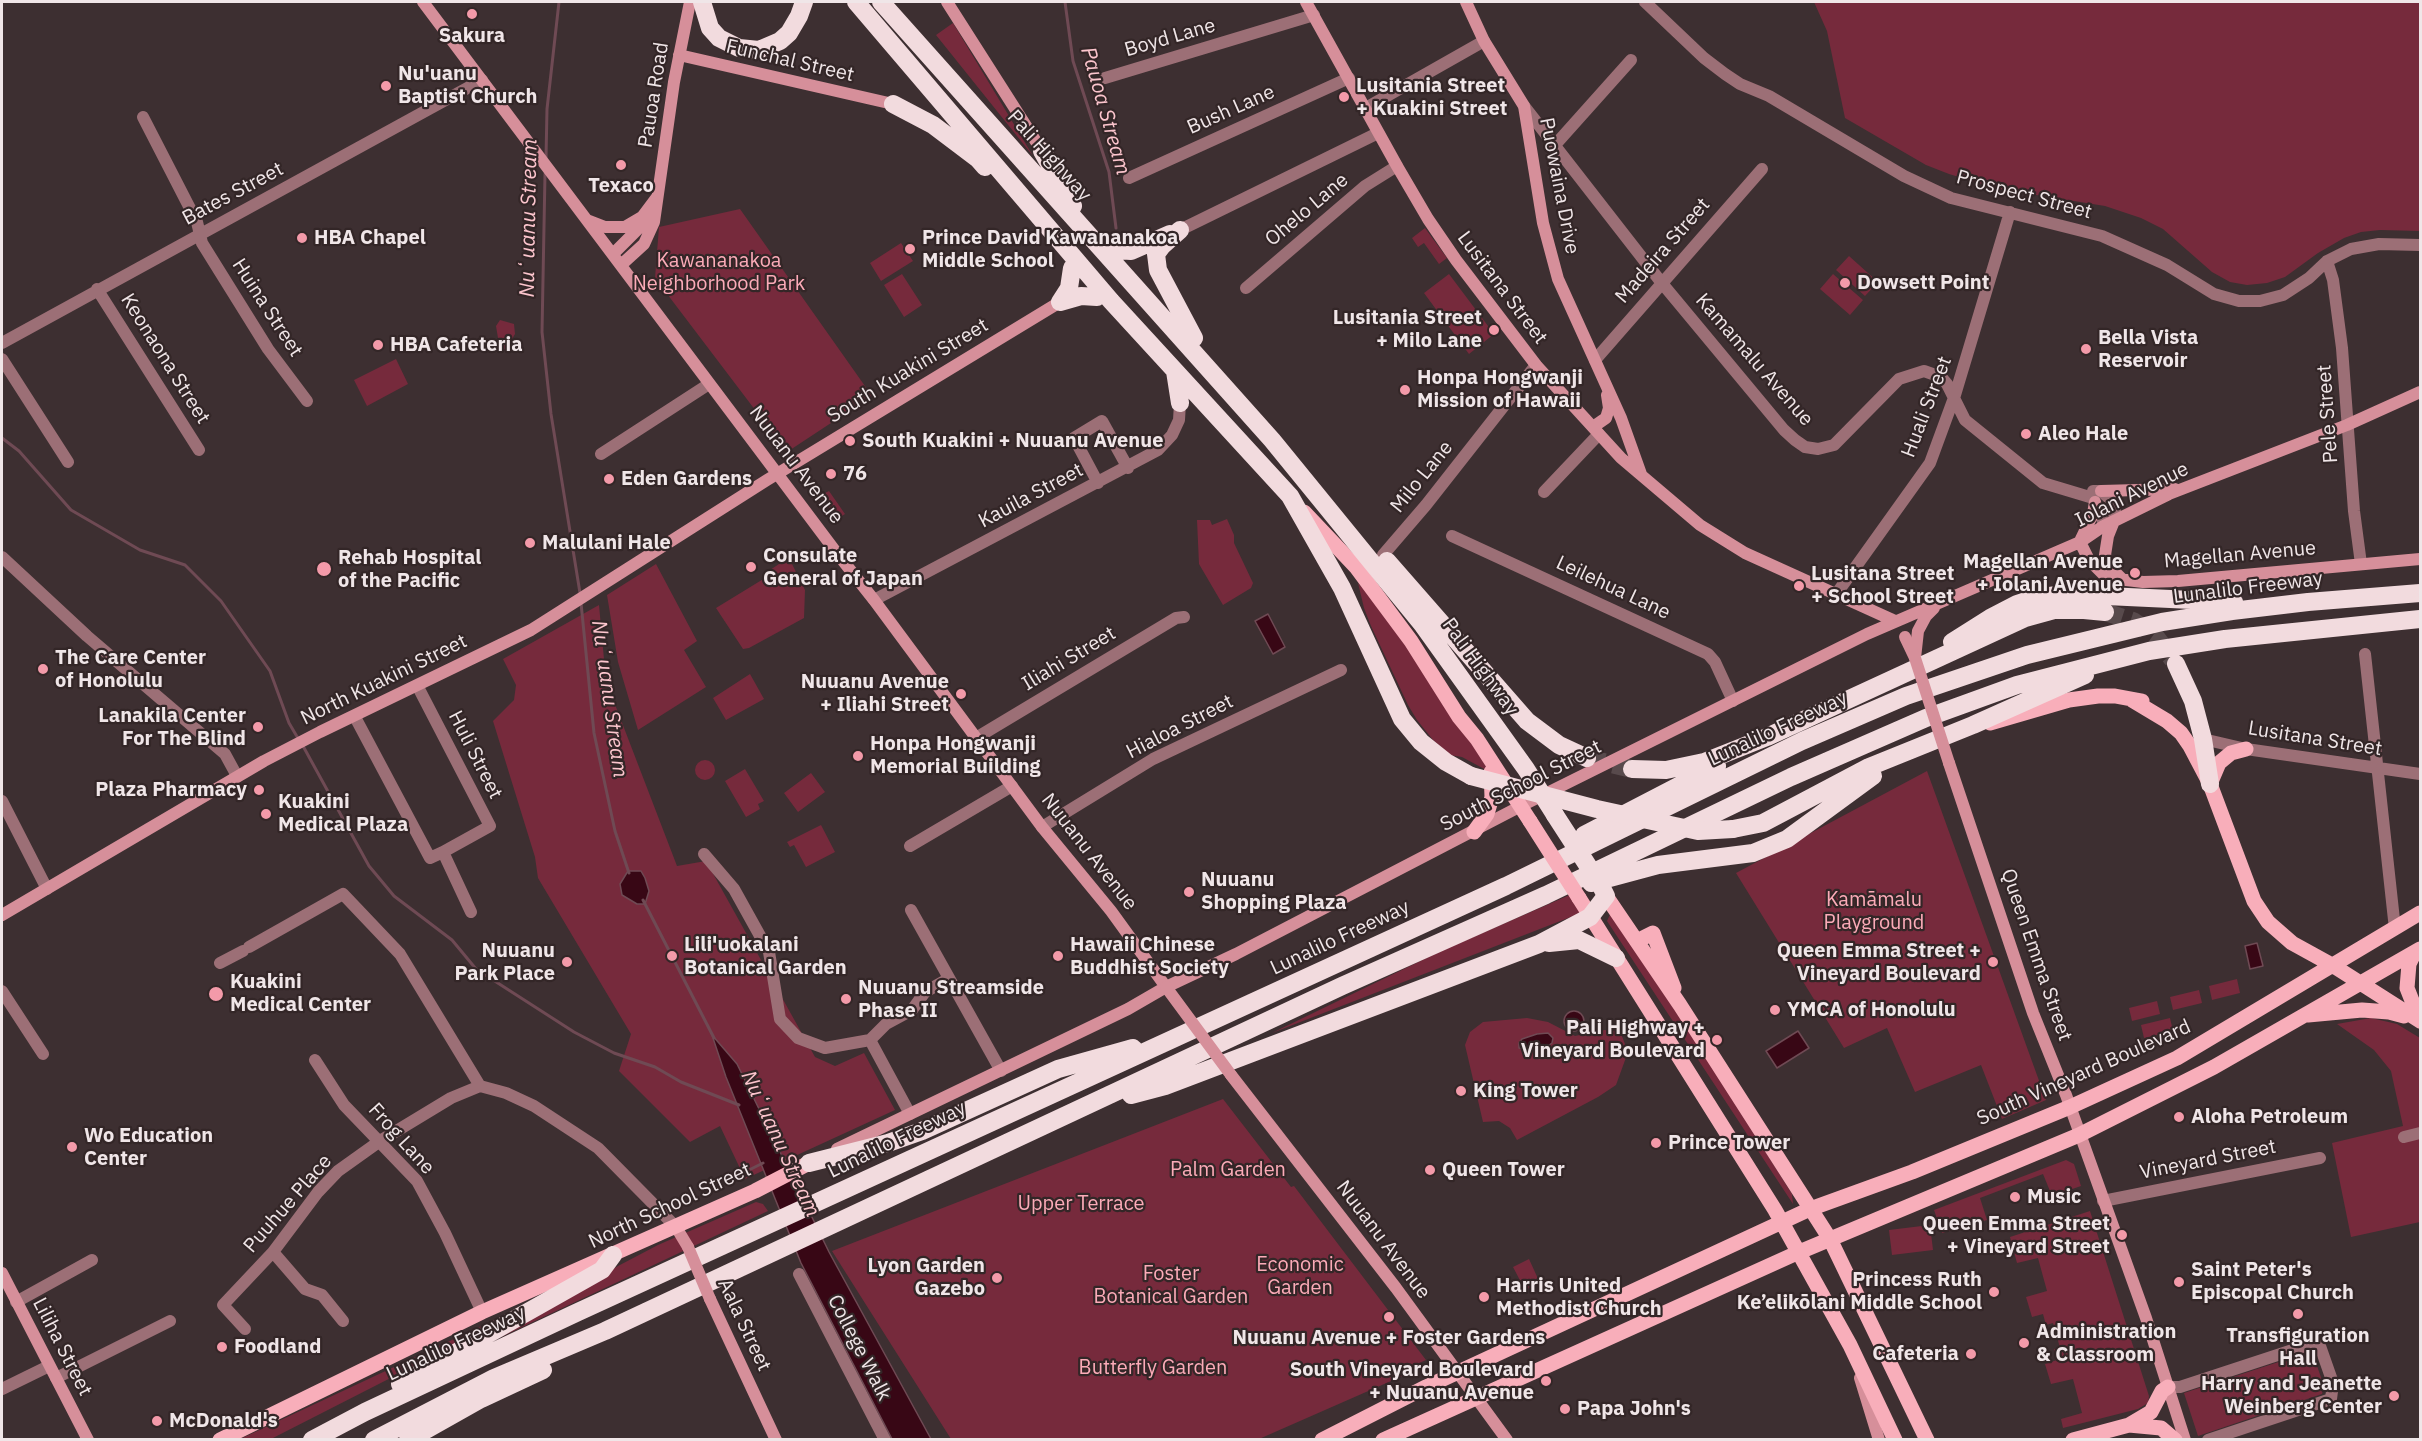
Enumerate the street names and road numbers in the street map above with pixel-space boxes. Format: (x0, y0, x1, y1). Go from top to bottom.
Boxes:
street label: Boyd Lane (1122, 14, 1218, 62)
street label: Funchal Street (724, 35, 856, 87)
street label: Pauoa Road (634, 41, 674, 149)
street label: Bush Lane (1184, 80, 1278, 140)
street label: Pali Highway (1002, 105, 1096, 207)
street label: Puowaina Drive (1534, 116, 1584, 256)
street label: Bates Street (178, 157, 288, 231)
street label: Prospect Street (1954, 165, 2094, 225)
street label: Ohelo Lane (1261, 168, 1353, 252)
street label: Madeira Street (1611, 193, 1715, 309)
street label: Lusitana Street (1452, 227, 1552, 349)
street label: Huina Street (226, 254, 308, 362)
street label: Keonaona Street (115, 289, 215, 429)
street label: Kamamalu Avenue (1690, 289, 1818, 431)
street label: South Kuakini Street (823, 314, 993, 428)
street label: Huali Street (1897, 353, 1957, 461)
street label: Pele Street (2313, 364, 2343, 464)
street label: Nuuanu Avenue (744, 401, 848, 529)
street label: Milo Lane (1386, 436, 1458, 518)
street label: Iolani Avenue (2071, 457, 2193, 533)
street label: Kauila Street (975, 458, 1087, 534)
street label: Magellan Avenue (2163, 536, 2317, 574)
street label: Leilehua Lane (1552, 551, 1674, 625)
street label: Lunalilo Freeway (2172, 567, 2324, 609)
street label: Pali Highway (1437, 614, 1523, 720)
street label: Iliahi Street (1018, 622, 1120, 696)
street label: North Kuakini Street (297, 629, 471, 731)
street label: Lunalilo Freeway (1705, 686, 1851, 772)
street label: Hialoa Street (1123, 690, 1237, 764)
street label: Huli Street (443, 707, 507, 803)
street label: Lusitana Street (2246, 717, 2384, 761)
street label: South School Street (1436, 735, 1606, 837)
street label: Nuuanu Avenue (1036, 789, 1142, 915)
street label: Queen Emma Street (1995, 866, 2077, 1044)
street label: Lunalilo Freeway (1267, 895, 1413, 981)
street label: South Vineyard Boulevard (1973, 1015, 2195, 1131)
street label: Lunalilo Freeway (824, 1096, 970, 1184)
street label: Frog Lane (363, 1098, 439, 1180)
street label: Vineyard Street (2138, 1135, 2278, 1185)
street label: Puuhue Place (239, 1150, 337, 1258)
street label: North School Street (585, 1158, 755, 1254)
street label: Nuuanu Avenue (1331, 1176, 1435, 1304)
street label: Aala Street (712, 1275, 776, 1375)
street label: College Walk (822, 1291, 896, 1405)
street label: Liliha Street (27, 1294, 97, 1400)
street label: Lunalilo Freeway (383, 1301, 529, 1387)

